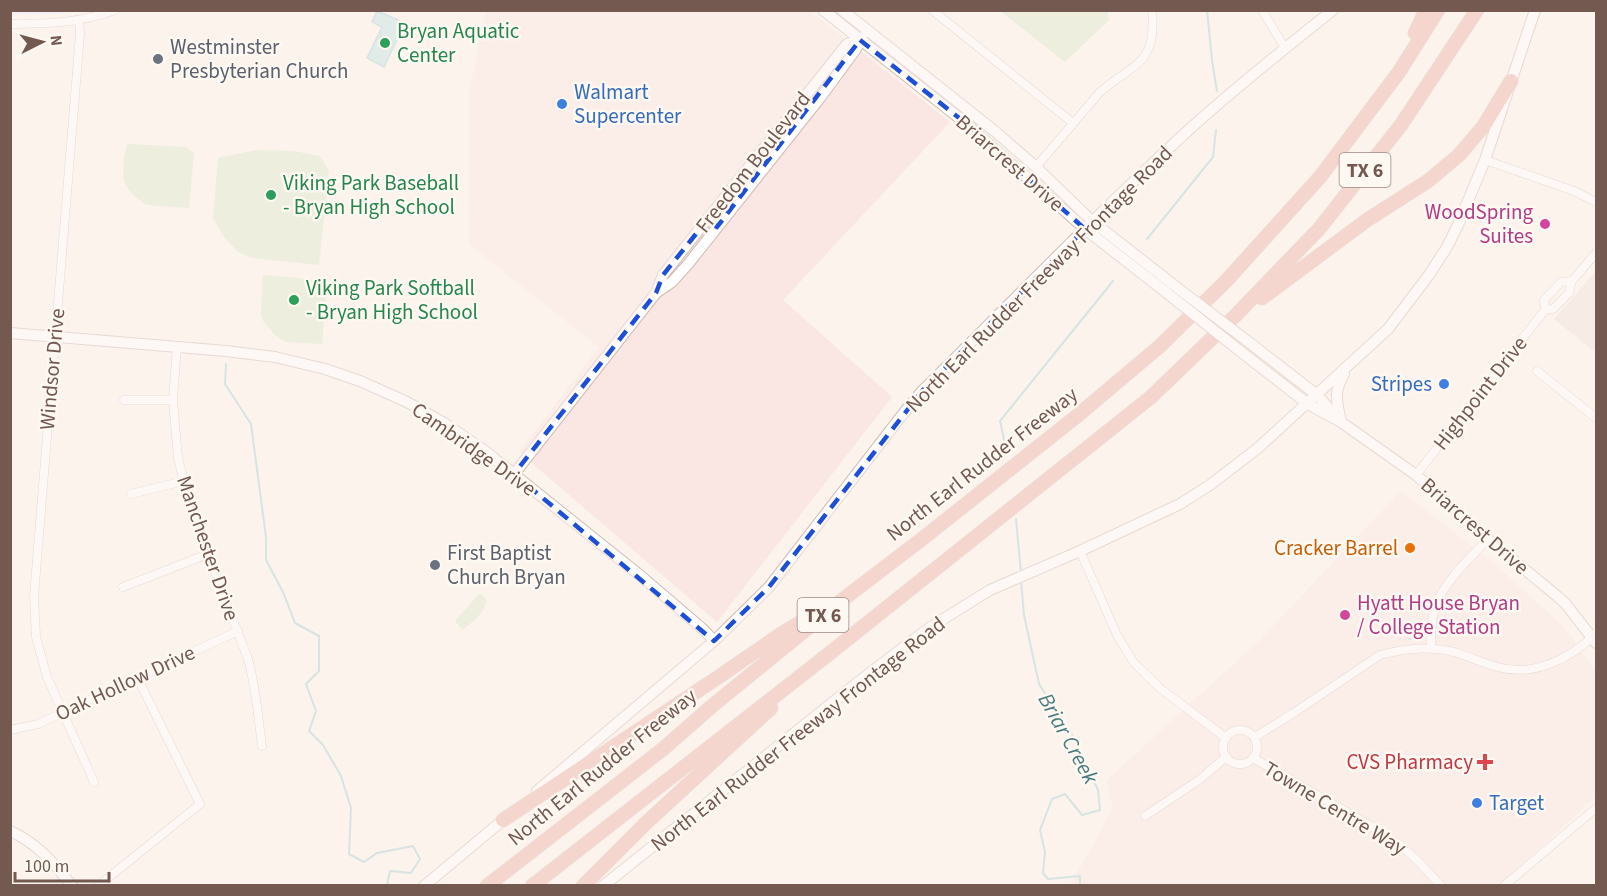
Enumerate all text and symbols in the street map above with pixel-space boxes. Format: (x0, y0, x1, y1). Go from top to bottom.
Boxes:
north arrow (12, 12, 72, 72)
place label: Bryan Aquatic Center (397, 16, 520, 70)
place label: Westminster Presbyterian Church (170, 32, 348, 86)
text: N (44, 34, 67, 47)
marker: Bryan Aquatic Center (378, 36, 392, 50)
marker: Westminster Presbyterian Church (151, 52, 165, 66)
place label: Walmart Supercenter (574, 77, 682, 131)
street label: Freedom Boulevard (688, 85, 818, 239)
marker: Walmart Supercenter (555, 97, 569, 111)
street label: Briarcrest Drive (949, 107, 1071, 219)
street label: North Earl Rudder Freeway Frontage Road (899, 139, 1179, 419)
road number: TX 6 (1340, 153, 1390, 187)
place label: Viking Park Baseball - Bryan High School (283, 168, 459, 222)
marker: Viking Park Baseball - Bryan High School (264, 188, 278, 202)
place label: WoodSpring Suites (1425, 197, 1533, 251)
marker: WoodSpring Suites (1538, 217, 1552, 231)
place label: Viking Park Softball - Bryan High School (306, 273, 478, 327)
marker: Viking Park Softball - Bryan High School (287, 293, 301, 307)
street label: Windsor Drive (32, 307, 72, 431)
street label: Highpoint Drive (1426, 330, 1534, 456)
place label: Stripes (1371, 369, 1432, 399)
marker: Stripes (1437, 377, 1451, 391)
street label: North Earl Rudder Freeway (880, 380, 1084, 548)
street label: Cambridge Drive (406, 395, 542, 503)
street label: Briarcrest Drive (1414, 470, 1536, 582)
street label: Manchester Drive (169, 472, 247, 624)
place label: Cracker Barrel (1274, 533, 1398, 563)
place label: First Baptist Church Bryan (447, 538, 566, 592)
marker: Cracker Barrel (1403, 541, 1417, 555)
marker: First Baptist Church Bryan (428, 558, 442, 572)
place label: Hyatt House Bryan / College Station (1357, 588, 1520, 642)
road number: TX 6 (798, 598, 848, 632)
marker: Hyatt House Bryan / College Station (1338, 608, 1352, 622)
street label: North Earl Rudder Freeway Frontage Road (644, 609, 952, 859)
street label: Oak Hollow Drive (50, 637, 200, 729)
street label: North Earl Rudder Freeway (501, 681, 703, 853)
water label: Briar Creek (1030, 687, 1107, 790)
place label: CVS Pharmacy (1346, 747, 1473, 777)
street label: Towne Centre Way (1258, 754, 1412, 863)
marker: CVS Pharmacy (1478, 755, 1492, 769)
place label: Target (1489, 788, 1544, 818)
marker: Target (1470, 796, 1484, 810)
scale bar (15, 845, 110, 883)
text: 100 m (24, 854, 69, 879)

